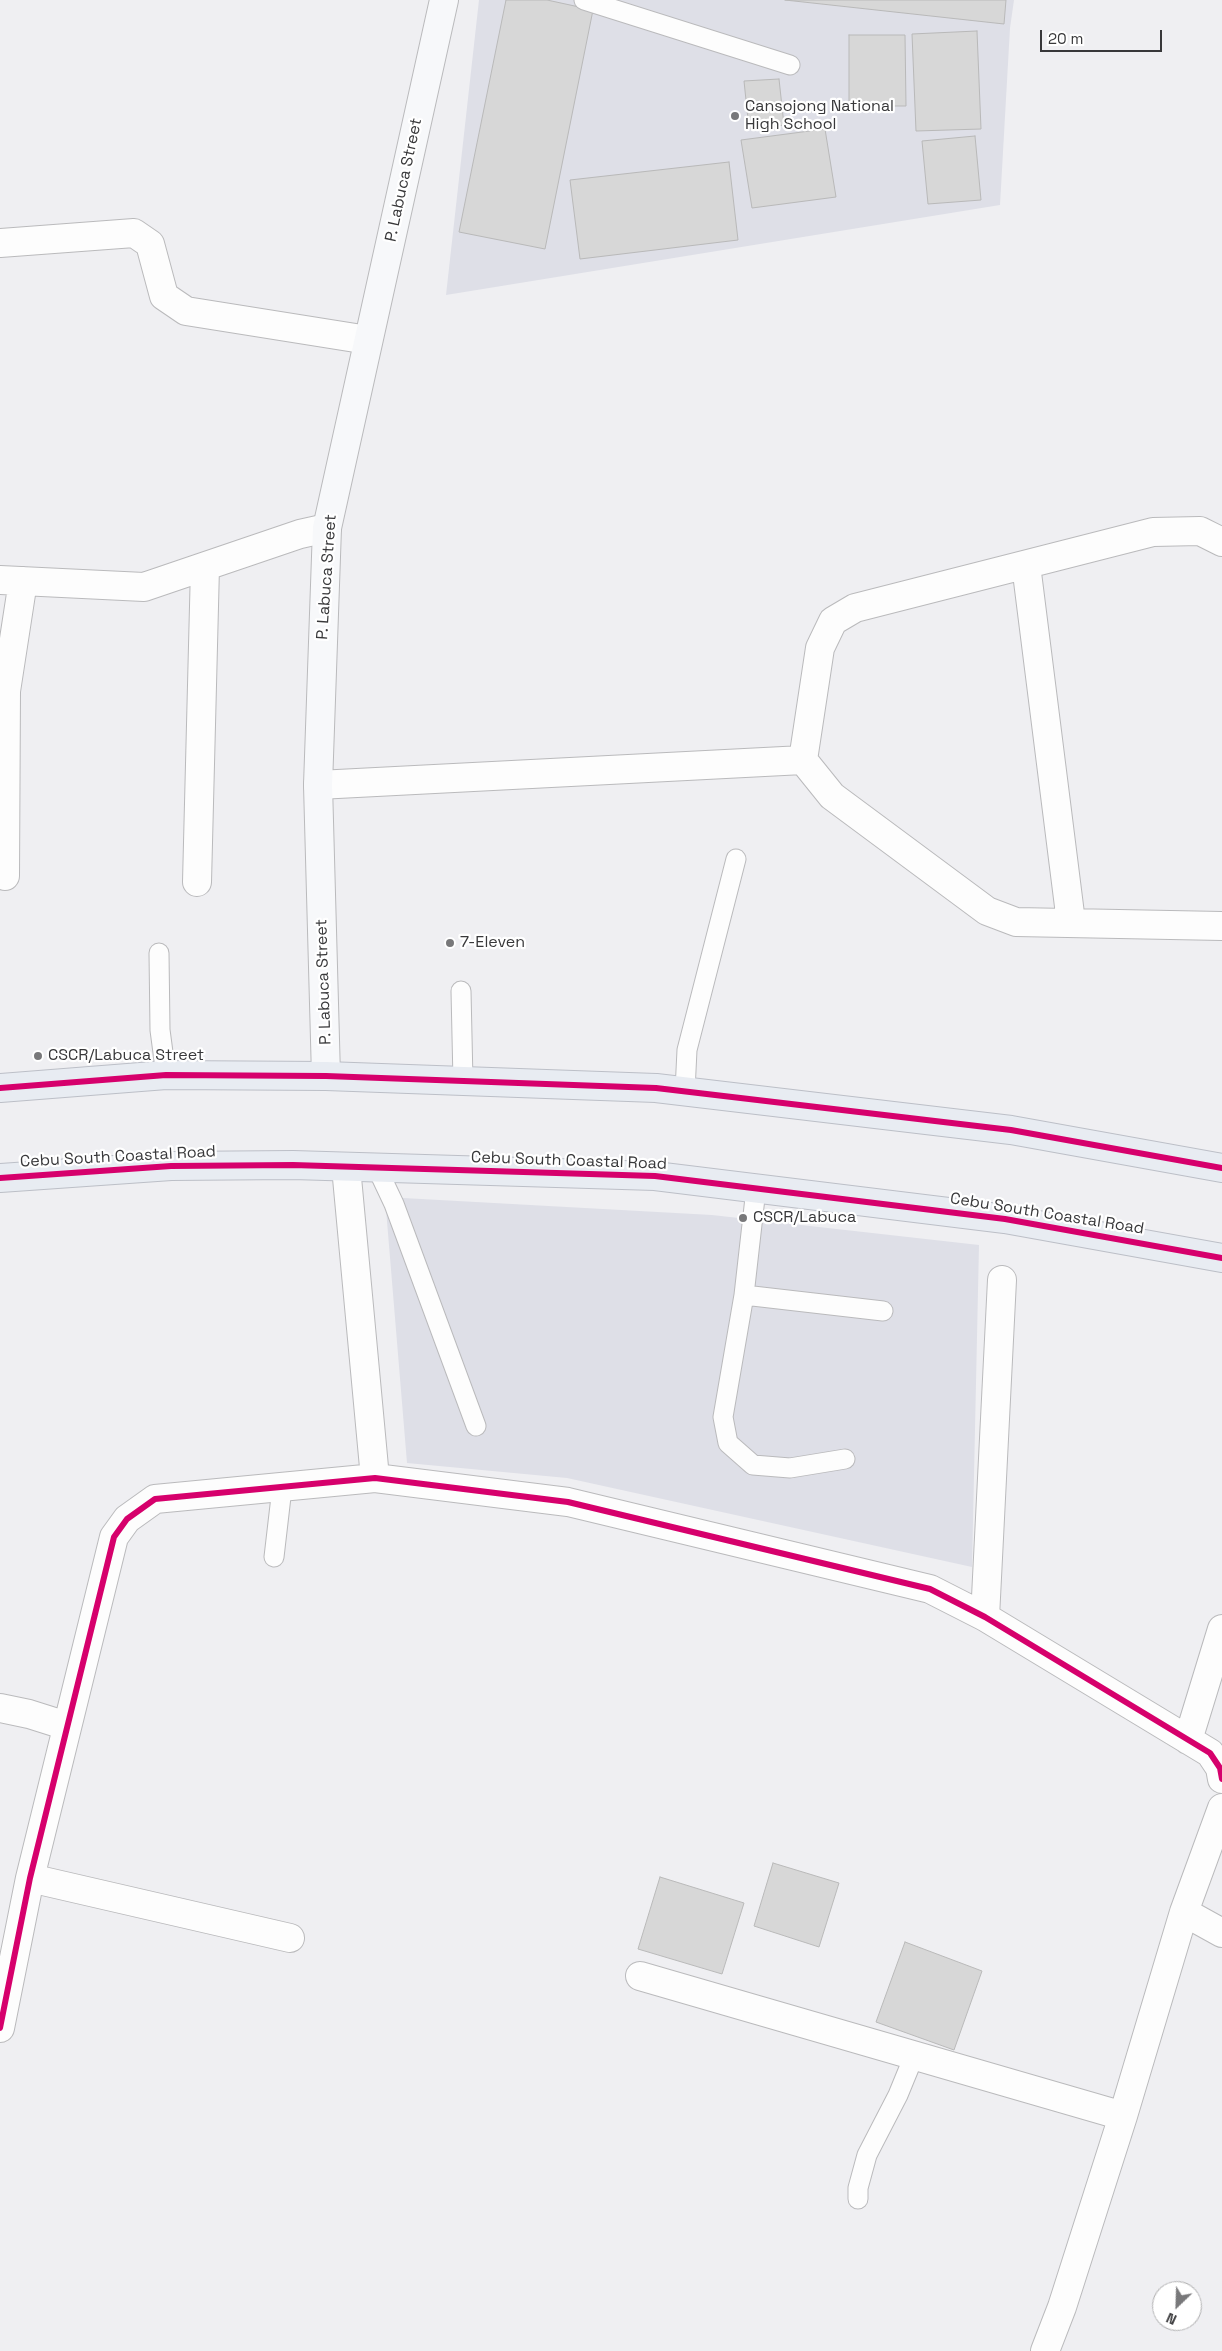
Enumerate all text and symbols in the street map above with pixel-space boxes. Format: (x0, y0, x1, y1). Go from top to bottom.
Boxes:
scale bar (1042, 20, 1164, 52)
text: 20 m (1048, 29, 1083, 48)
place label: Cansojong National High School (745, 97, 894, 135)
marker: Cansojong National High School (729, 110, 741, 122)
street label: P. Labuca Street (382, 116, 426, 244)
street label: P. Labuca Street (313, 514, 341, 640)
street label: P. Labuca Street (312, 919, 336, 1045)
place label: 7-Eleven (460, 933, 525, 953)
marker: 7-Eleven (444, 937, 456, 949)
place label: CSCR/Labuca Street (48, 1046, 204, 1066)
marker: CSCR/Labuca Street (32, 1050, 44, 1062)
street label: Cebu South Coastal Road (20, 1142, 216, 1172)
street label: Cebu South Coastal Road (471, 1148, 667, 1174)
street label: Cebu South Coastal Road (949, 1189, 1145, 1239)
place label: CSCR/Labuca (753, 1208, 856, 1228)
marker: CSCR/Labuca (737, 1212, 749, 1224)
north arrow (1152, 2281, 1202, 2331)
text: N (1163, 2309, 1179, 2329)

